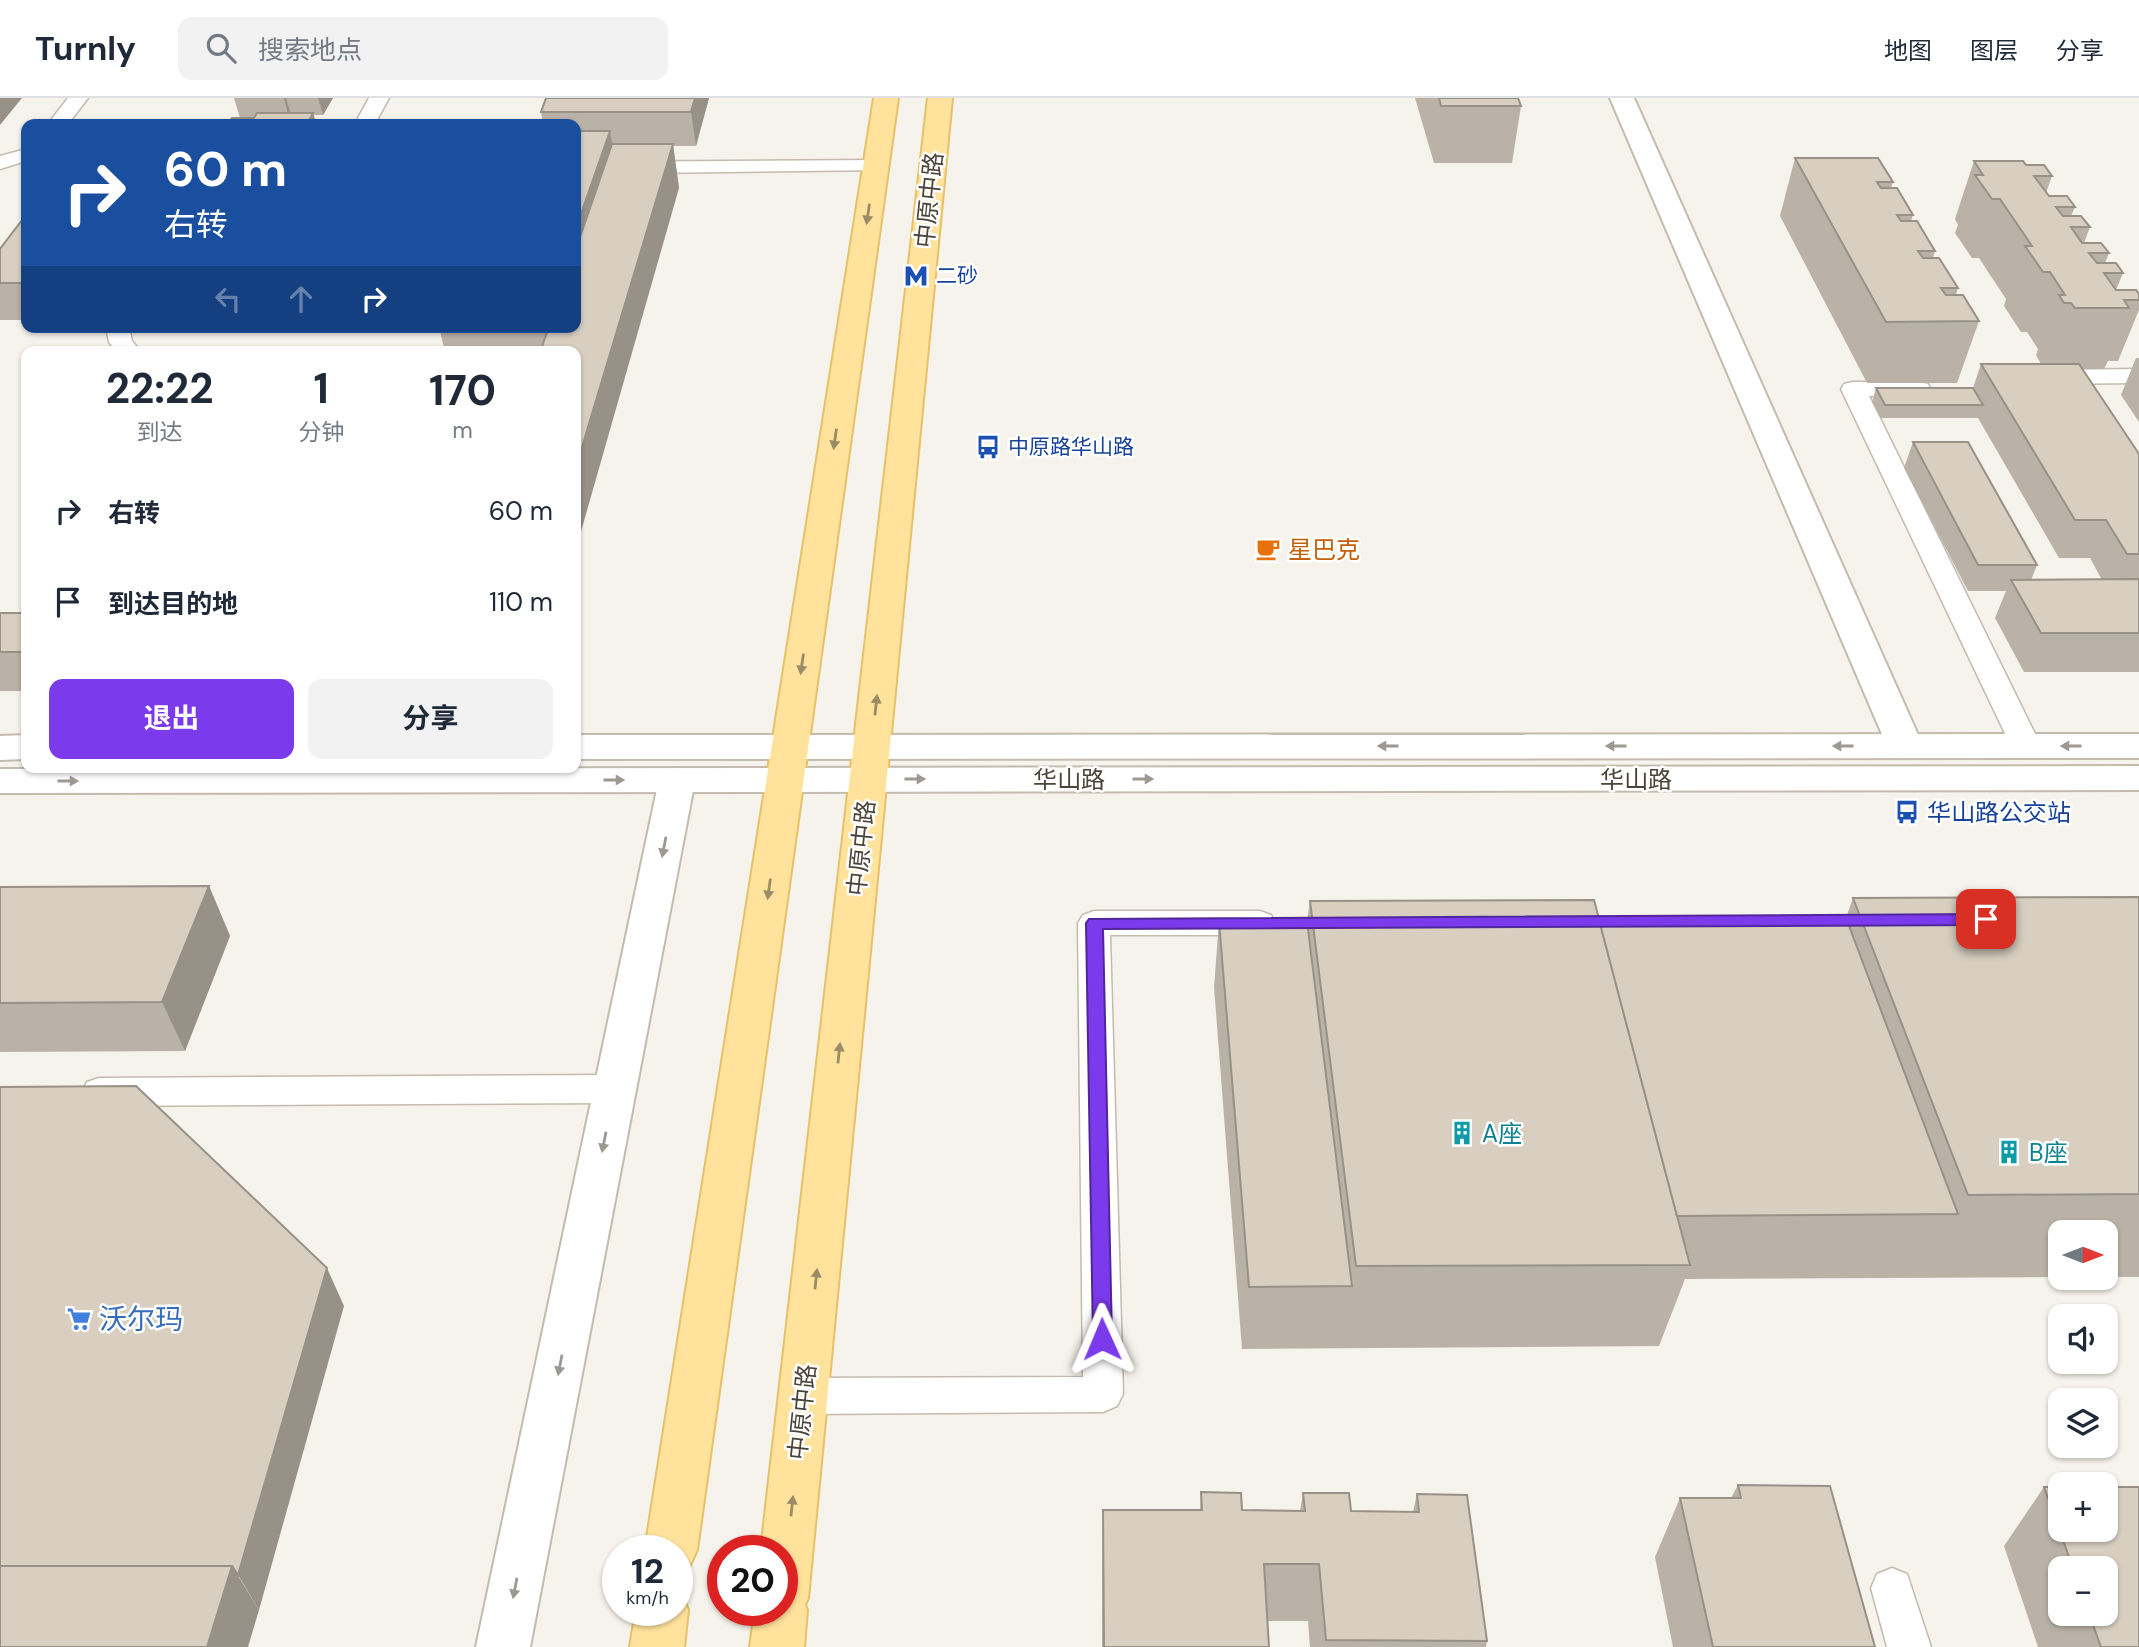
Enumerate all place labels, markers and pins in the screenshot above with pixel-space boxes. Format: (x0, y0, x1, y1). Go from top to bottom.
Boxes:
metro station icon: 二砂 (902, 262, 930, 290)
place label: 二砂 (936, 262, 978, 290)
bus stop icon: 中原路华山路 (974, 433, 1002, 461)
place label: 中原路华山路 (1008, 433, 1134, 461)
place label: 星巴克 (1288, 534, 1360, 565)
cafe icon: 星巴克 (1254, 535, 1282, 563)
place label: 华山路公交站 (1927, 797, 2071, 828)
bus stop icon: 华山路公交站 (1893, 798, 1921, 826)
pin (1956, 889, 2016, 949)
place label: A座 (1482, 1118, 1522, 1149)
building icon: A座 (1448, 1119, 1476, 1147)
place label: B座 (2029, 1137, 2067, 1168)
building icon: B座 (1995, 1138, 2023, 1166)
place label: 沃尔玛 (99, 1301, 183, 1338)
supermarket icon: 沃尔玛 (65, 1305, 93, 1333)

